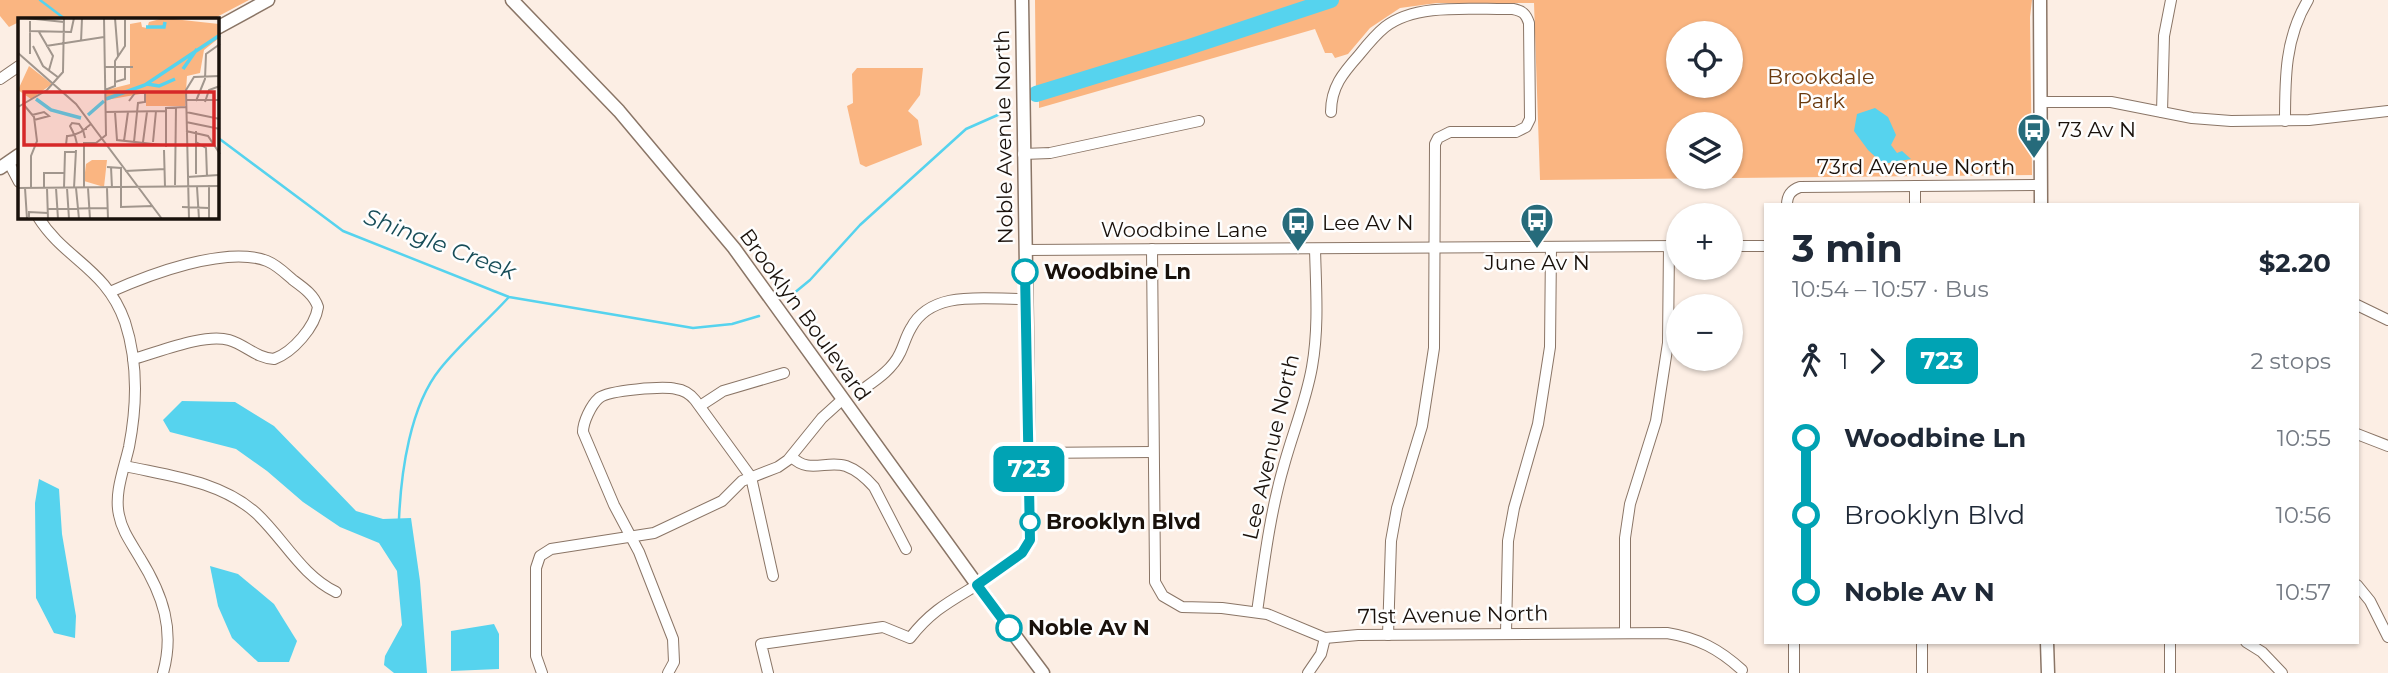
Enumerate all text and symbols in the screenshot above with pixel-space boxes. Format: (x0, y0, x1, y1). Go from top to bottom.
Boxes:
inset map (18, 18, 219, 219)
map controls (1666, 21, 1743, 371)
button: locate (1666, 21, 1743, 98)
street label: Noble Avenue North (989, 29, 1018, 245)
park label: Brookdale Park (1767, 64, 1875, 113)
bus stop icon: 73 Av N (2015, 111, 2053, 160)
button: layers (1666, 112, 1743, 189)
place label: 73 Av N (2058, 117, 2136, 142)
street label: 73rd Avenue North (1817, 154, 2015, 179)
bus stop icon: June Av N (1518, 201, 1556, 250)
water label: Shingle Creek (360, 202, 521, 286)
button: + (1666, 203, 1743, 280)
bus stop icon: Lee Av N (1279, 204, 1317, 253)
place label: Lee Av N (1322, 210, 1414, 235)
street label: Woodbine Lane (1101, 217, 1267, 242)
street label: Brooklyn Boulevard (735, 224, 876, 406)
text: 3 min (1792, 225, 1903, 272)
text: $2.20 (2259, 247, 2331, 279)
place label: June Av N (1483, 250, 1590, 275)
marker: Woodbine Ln (1012, 259, 1038, 285)
place label: Woodbine Ln (1044, 259, 1191, 284)
text: 10:54 – 10:57 · Bus (1792, 275, 1989, 303)
button: − (1666, 294, 1743, 371)
icon: walk (1792, 342, 1830, 380)
icon: forward (1858, 342, 1896, 380)
text: 723 (1920, 346, 1964, 375)
text: 1 (1840, 347, 1848, 375)
text: 2 stops (2251, 347, 2331, 375)
street label: Lee Avenue North (1237, 352, 1304, 542)
text: Woodbine Ln (1844, 422, 2026, 454)
text: 10:55 (2277, 424, 2331, 452)
line badge: 723 (989, 446, 1069, 492)
text: 723 (1007, 454, 1051, 483)
text: Brooklyn Blvd (1844, 499, 2025, 531)
text: 10:56 (2276, 501, 2331, 529)
place label: Brooklyn Blvd (1046, 509, 1201, 534)
marker: Brooklyn Blvd (1020, 512, 1040, 532)
text: Noble Av N (1844, 576, 1995, 608)
text: 10:57 (2276, 578, 2331, 606)
street label: 71st Avenue North (1357, 600, 1549, 629)
marker: Noble Av N (996, 615, 1022, 641)
place label: Noble Av N (1028, 615, 1150, 640)

